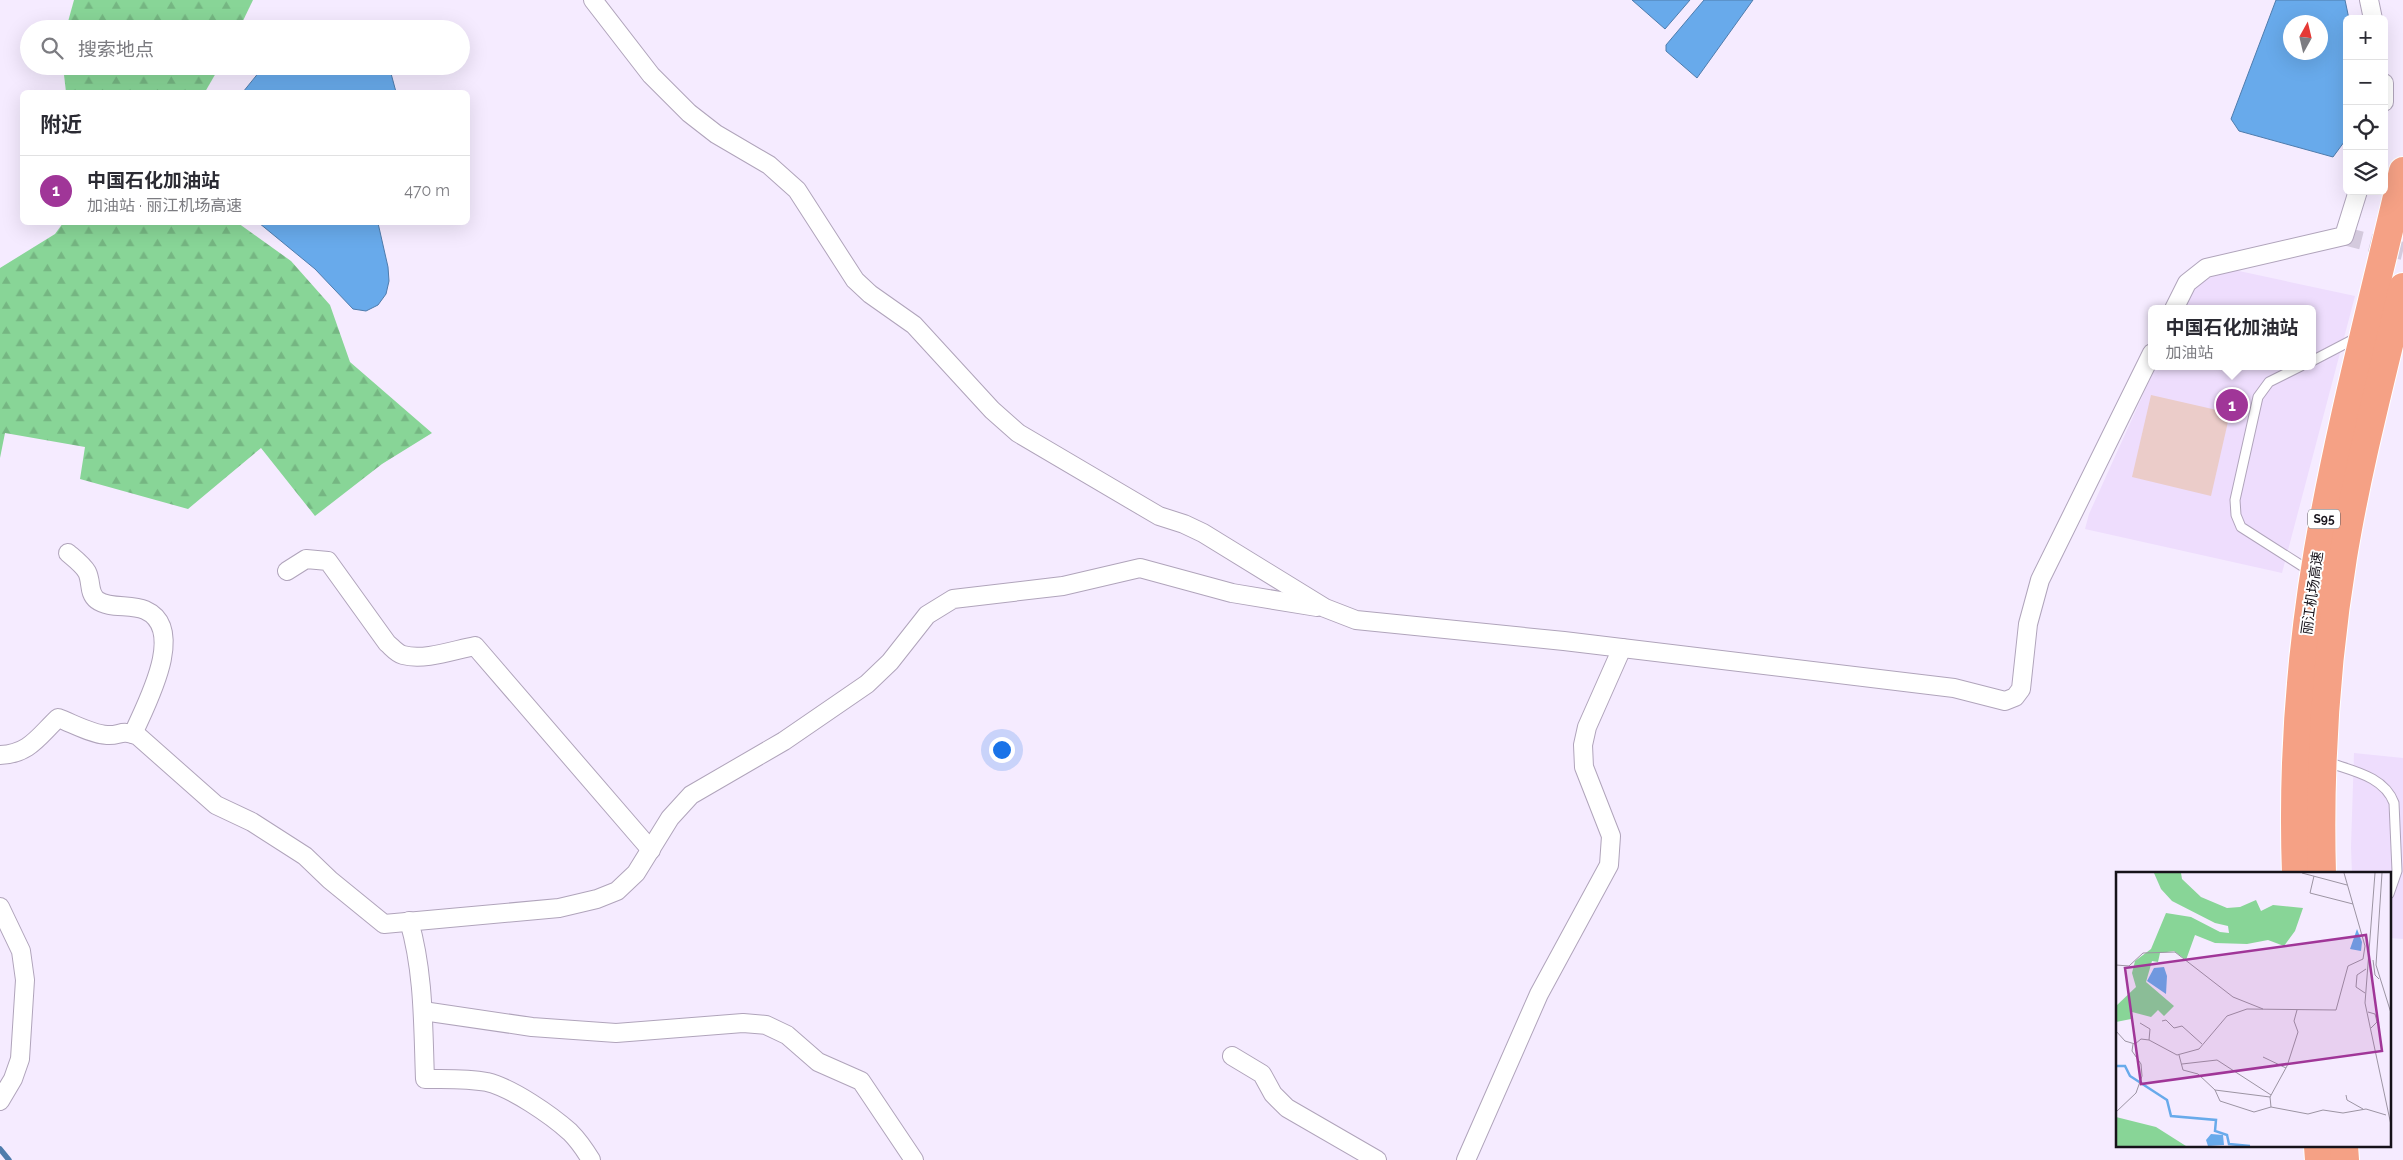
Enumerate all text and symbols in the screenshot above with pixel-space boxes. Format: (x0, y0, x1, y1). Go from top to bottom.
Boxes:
north arrow (2283, 15, 2328, 60)
map controls (2343, 15, 2388, 195)
button: + (2343, 15, 2388, 60)
search box (20, 20, 470, 75)
icon: search (38, 34, 66, 62)
text: 搜索地点 (78, 38, 154, 60)
button: − (2343, 60, 2388, 105)
button: locate (2343, 105, 2388, 150)
text: 附近 (40, 112, 82, 137)
button: layers (2343, 150, 2388, 195)
text: 中国石化加油站 (87, 169, 220, 191)
text: 1 (52, 181, 60, 200)
text: 470 m (404, 181, 450, 200)
text: 加油站 · 丽江机场高速 (87, 196, 242, 215)
popup (2148, 305, 2316, 370)
text: 中国石化加油站 (2165, 316, 2299, 338)
text: 加油站 (2165, 343, 2214, 362)
pin: 1 (2216, 386, 2248, 424)
road number: S95 (2308, 509, 2340, 528)
street label: 丽江机场高速 (2298, 550, 2326, 636)
your location (989, 737, 1015, 763)
inset map (2116, 872, 2390, 1148)

